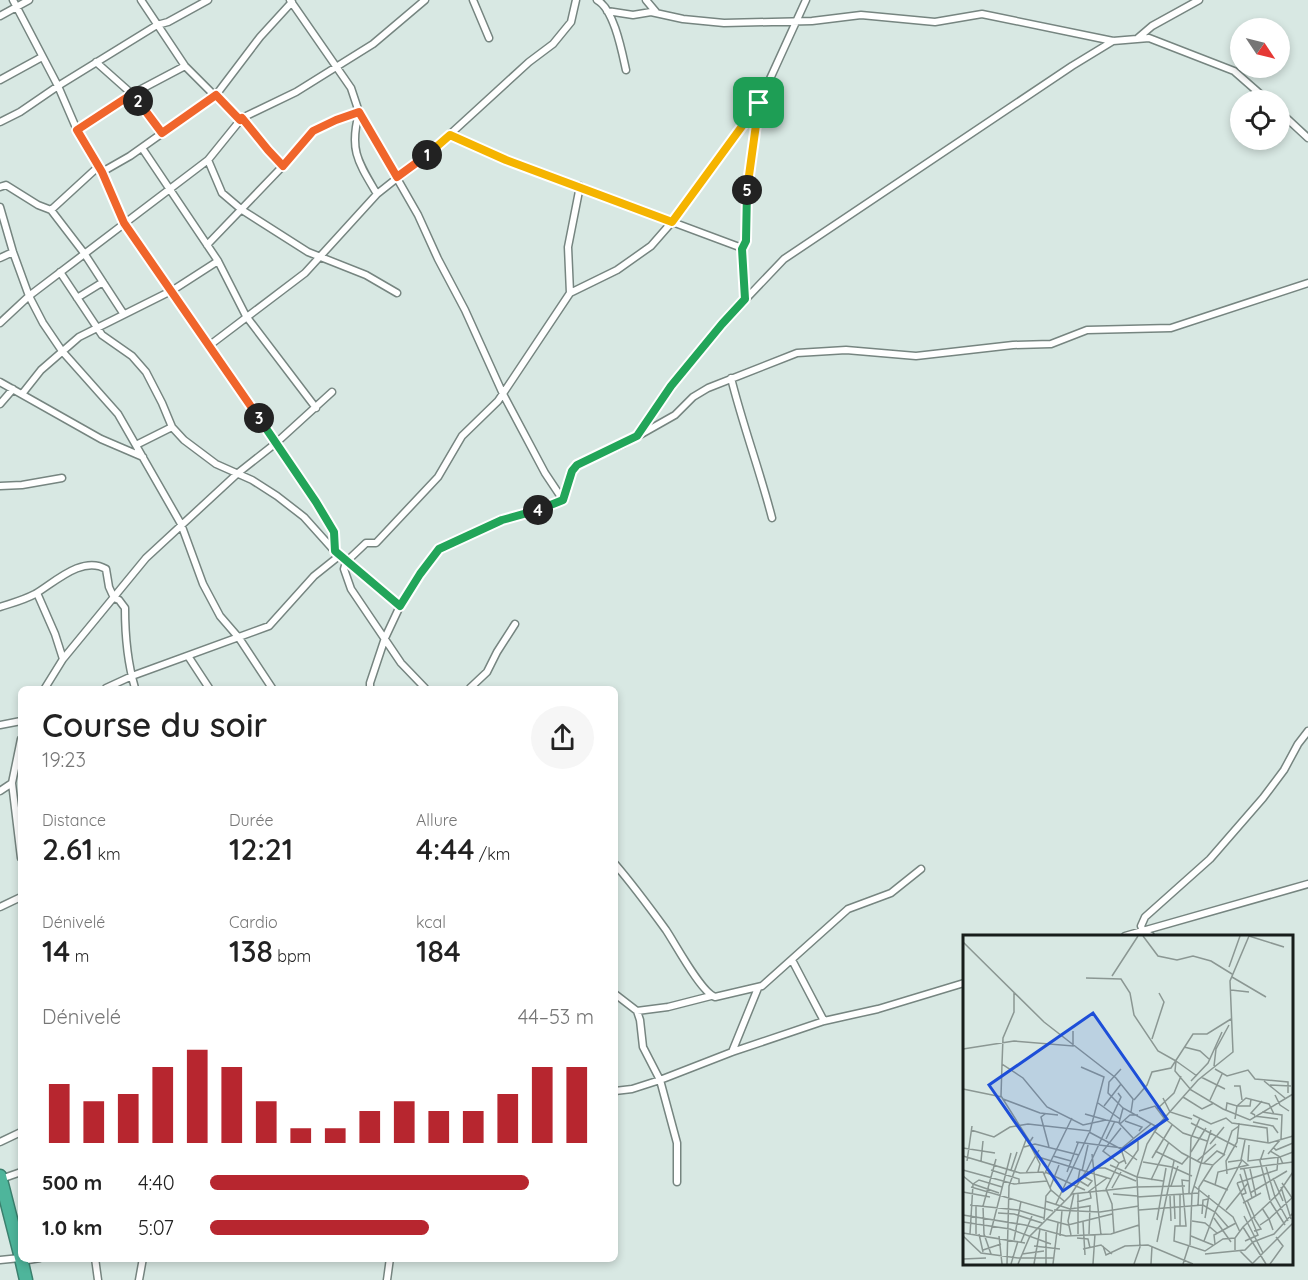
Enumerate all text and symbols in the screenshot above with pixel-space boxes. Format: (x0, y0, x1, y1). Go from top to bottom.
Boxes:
north arrow (1230, 18, 1290, 78)
map controls (1230, 18, 1290, 150)
pin (733, 77, 784, 128)
pin: 2 (123, 86, 153, 116)
icon: arrive (742, 86, 775, 119)
button: locate (1230, 90, 1290, 150)
text: 2 (133, 91, 143, 111)
pin: 1 (412, 140, 442, 170)
text: 1 (424, 145, 430, 165)
pin: 5 (732, 175, 762, 205)
text: 5 (742, 180, 752, 200)
pin: 3 (244, 403, 274, 433)
text: 3 (255, 408, 263, 428)
pin: 4 (523, 495, 553, 525)
text: 4 (533, 500, 543, 520)
text: Course du soir (42, 704, 267, 745)
button: share (531, 706, 594, 769)
text: 19:23 (42, 747, 86, 772)
text: Distance (42, 810, 106, 830)
text: Durée (229, 810, 274, 830)
text: Allure (416, 810, 458, 830)
text: 2.61 (42, 830, 93, 868)
text: 12:21 (229, 830, 293, 868)
text: 4:44 (416, 830, 474, 868)
text: km (93, 844, 121, 864)
text: /km (474, 844, 510, 864)
text: Dénivelé (42, 912, 105, 932)
text: Cardio (229, 912, 278, 932)
text: kcal (416, 912, 446, 932)
text: 14 (42, 932, 70, 970)
text: 138 (229, 932, 273, 970)
text: 184 (416, 932, 461, 970)
inset map (963, 935, 1293, 1265)
text: m (70, 946, 89, 966)
text: bpm (273, 946, 311, 966)
text: Dénivelé (42, 1004, 121, 1029)
text: 44–53 m (518, 1004, 594, 1029)
text: 500 m (42, 1170, 102, 1195)
text: 4:40 (138, 1170, 175, 1195)
text: 1.0 km (42, 1215, 102, 1240)
text: 5:07 (138, 1215, 174, 1240)

